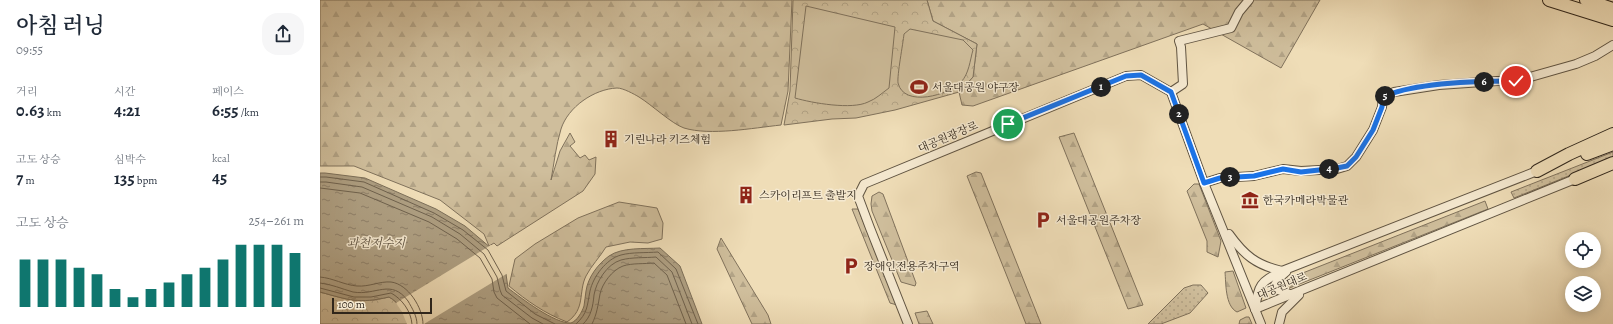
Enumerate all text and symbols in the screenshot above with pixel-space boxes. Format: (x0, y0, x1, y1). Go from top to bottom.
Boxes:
text: 아침 러닝 (16, 11, 105, 41)
button: share (262, 13, 304, 55)
text: 09:55 (16, 41, 43, 58)
pin (1499, 64, 1533, 98)
icon: check (1505, 70, 1527, 92)
pin: 6 (1474, 72, 1494, 92)
text: 6 (1481, 74, 1487, 89)
sports icon: 서울대공원 야구장 (909, 77, 929, 97)
pin: 1 (1091, 77, 1111, 97)
text: 1 (1099, 79, 1103, 94)
place label: 서울대공원 야구장 (932, 80, 1020, 95)
text: 거리 (16, 84, 37, 99)
text: 시간 (114, 84, 135, 99)
text: 페이스 (212, 84, 244, 99)
pin: 5 (1375, 86, 1395, 106)
text: 5 (1383, 88, 1387, 103)
text: 0.63 (16, 99, 44, 122)
text: 4:21 (114, 99, 140, 122)
text: 6:55 (212, 99, 239, 122)
pin: 2 (1169, 104, 1189, 124)
text: km (44, 105, 61, 120)
text: /km (239, 105, 259, 120)
text: 2 (1176, 106, 1182, 121)
pin (991, 107, 1025, 141)
icon: arrive (997, 113, 1019, 135)
street label: 대공원광장로 (916, 117, 981, 156)
building icon: 기린나라 키즈체험 (601, 129, 621, 149)
place label: 기린나라 키즈체험 (624, 132, 711, 147)
text: kcal (212, 151, 230, 166)
text: 고도 상승 (16, 152, 61, 167)
text: 심박수 (114, 152, 146, 167)
pin: 4 (1319, 159, 1339, 179)
text: 4 (1326, 161, 1332, 176)
text: 45 (212, 166, 227, 189)
text: 7 (16, 167, 23, 190)
text: 135 (114, 167, 135, 190)
pin: 3 (1220, 167, 1240, 187)
text: 3 (1228, 169, 1232, 184)
text: m (23, 173, 35, 188)
text: bpm (135, 173, 157, 188)
building icon: 스카이리프트 출발지 (736, 185, 756, 205)
place label: 스카이리프트 출발지 (759, 188, 857, 203)
museum icon: 한국카메라박물관 (1240, 190, 1260, 210)
place label: 한국카메라박물관 (1263, 193, 1348, 208)
parking icon: 서울대공원주차장 (1033, 210, 1053, 230)
text: 254–261 m (248, 212, 304, 229)
place label: 서울대공원주차장 (1056, 213, 1141, 228)
text: 고도 상승 (16, 214, 69, 231)
map controls (1565, 232, 1601, 312)
button: locate (1565, 232, 1601, 268)
water label: 과천저수지 (347, 235, 406, 251)
parking icon: 장애인전용주차구역 (841, 256, 861, 276)
place label: 장애인전용주차구역 (864, 259, 960, 274)
street label: 대공원대로 (1255, 269, 1310, 303)
button: layers (1565, 276, 1601, 312)
scale bar (332, 296, 432, 315)
text: 100 m (338, 297, 365, 312)

